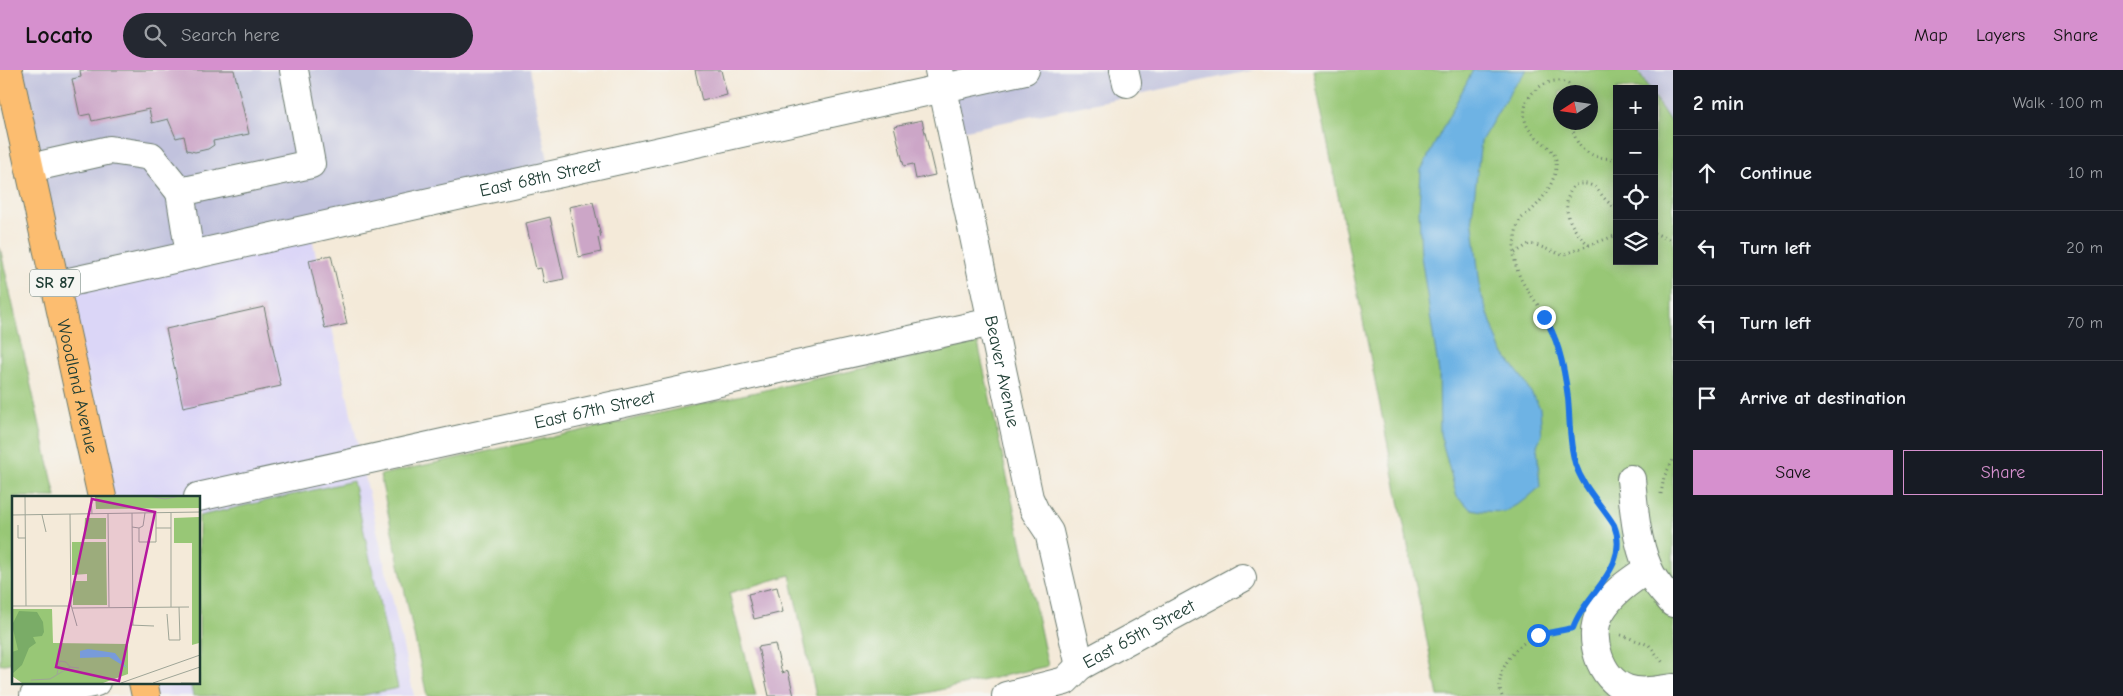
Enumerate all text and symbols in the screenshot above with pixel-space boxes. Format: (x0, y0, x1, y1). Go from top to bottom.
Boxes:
search box (123, 13, 473, 58)
text: Locato (25, 21, 93, 49)
icon: search (141, 21, 169, 49)
text: Search here (181, 24, 280, 46)
text: Map (1914, 25, 1948, 46)
text: Layers (1976, 25, 2025, 46)
text: Share (2053, 25, 2098, 46)
north arrow (1553, 85, 1598, 130)
map controls (1613, 85, 1658, 265)
button: + (1613, 85, 1658, 130)
text: 2 min (1693, 91, 1744, 115)
text: Walk · 100 m (2013, 94, 2103, 112)
button: − (1613, 130, 1658, 175)
street label: East 68th Street (478, 154, 604, 201)
icon: ahead (1693, 159, 1721, 187)
text: Continue (1740, 162, 1812, 184)
text: 10 m (2068, 164, 2103, 182)
button: locate (1613, 175, 1658, 220)
button: layers (1613, 220, 1658, 265)
icon: left (1693, 234, 1721, 262)
text: Turn left (1740, 237, 1811, 259)
text: 20 m (2066, 239, 2103, 257)
road number: SR 87 (30, 270, 80, 297)
route end (1533, 306, 1556, 329)
icon: left (1693, 309, 1721, 337)
text: Turn left (1740, 312, 1811, 334)
street label: Beaver Avenue (980, 314, 1024, 429)
text: 70 m (2067, 314, 2103, 332)
street label: Woodland Avenue (53, 317, 103, 456)
icon: arrive (1693, 384, 1721, 412)
street label: East 67th Street (532, 386, 658, 433)
text: Arrive at destination (1740, 387, 1906, 409)
button: Save (1693, 450, 1893, 495)
button: Share (1903, 450, 2103, 495)
inset map (12, 496, 200, 684)
street label: East 65th Street (1079, 595, 1199, 673)
route start (1527, 624, 1550, 647)

